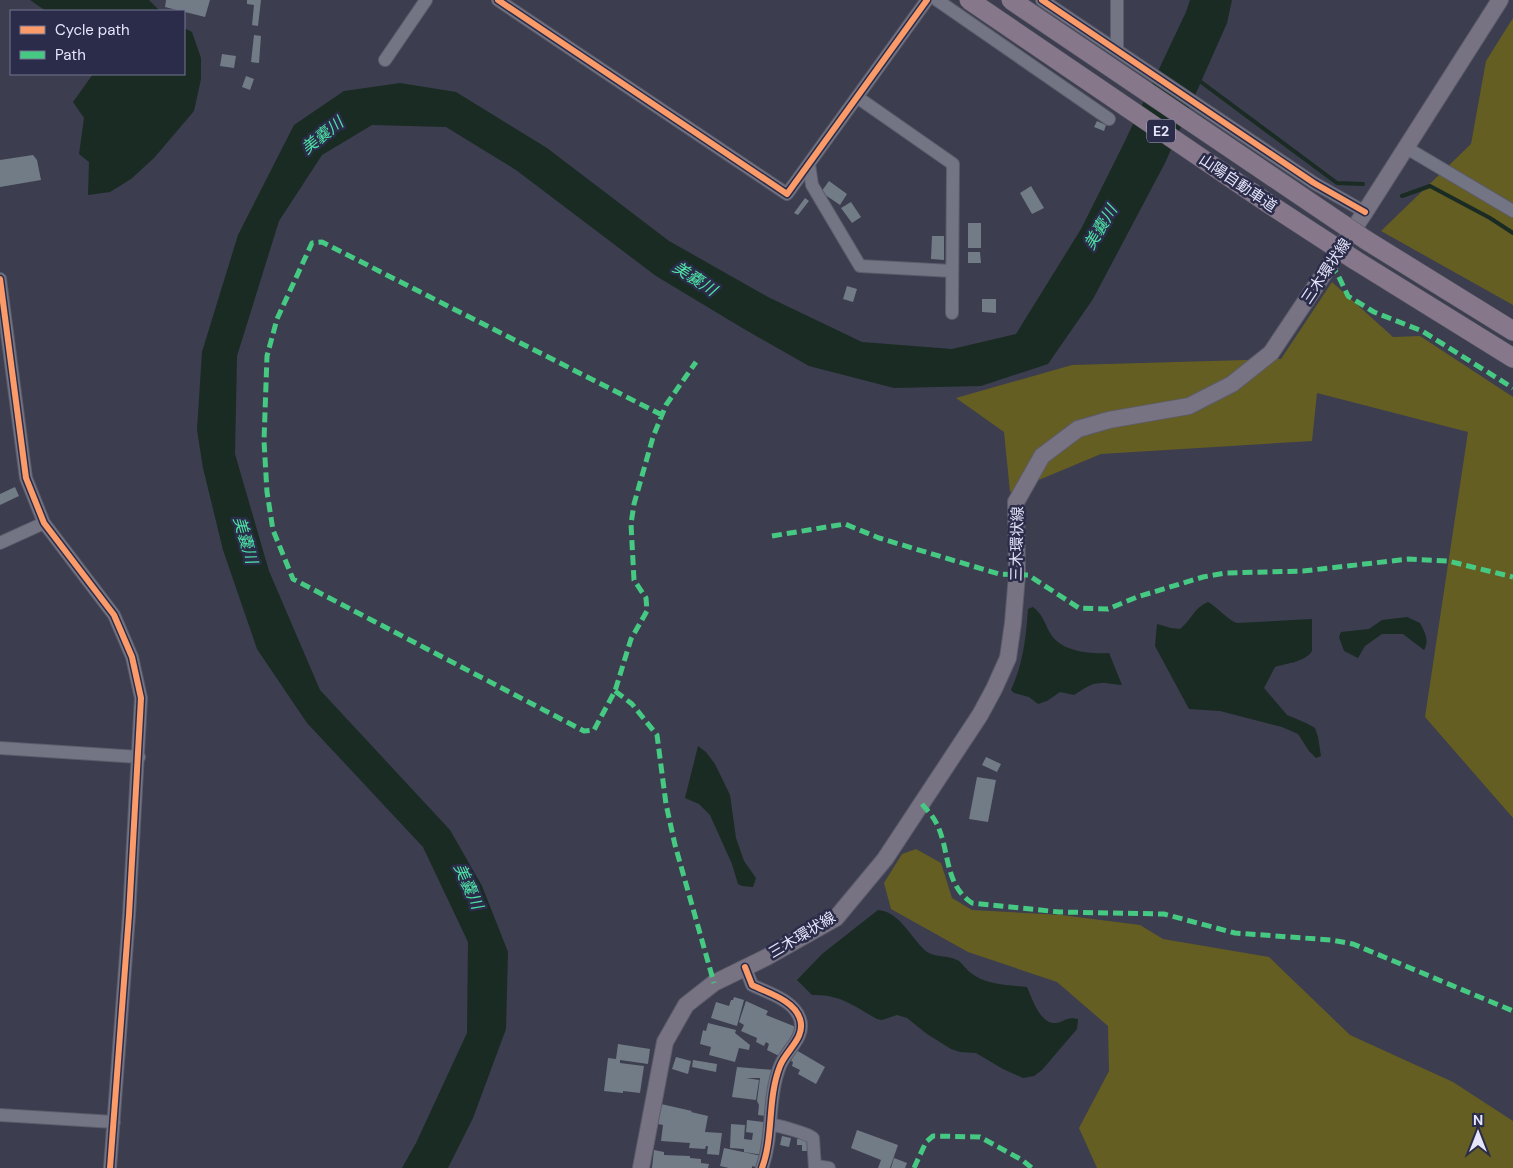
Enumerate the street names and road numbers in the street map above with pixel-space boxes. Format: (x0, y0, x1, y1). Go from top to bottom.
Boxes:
road number: E2 (1147, 120, 1175, 142)
street label: 山陽自動車道 (1195, 150, 1281, 216)
street label: 三木環状線 (1297, 234, 1355, 308)
street label: 三木環状線 (1006, 506, 1028, 582)
street label: 三木環状線 (765, 907, 839, 963)

